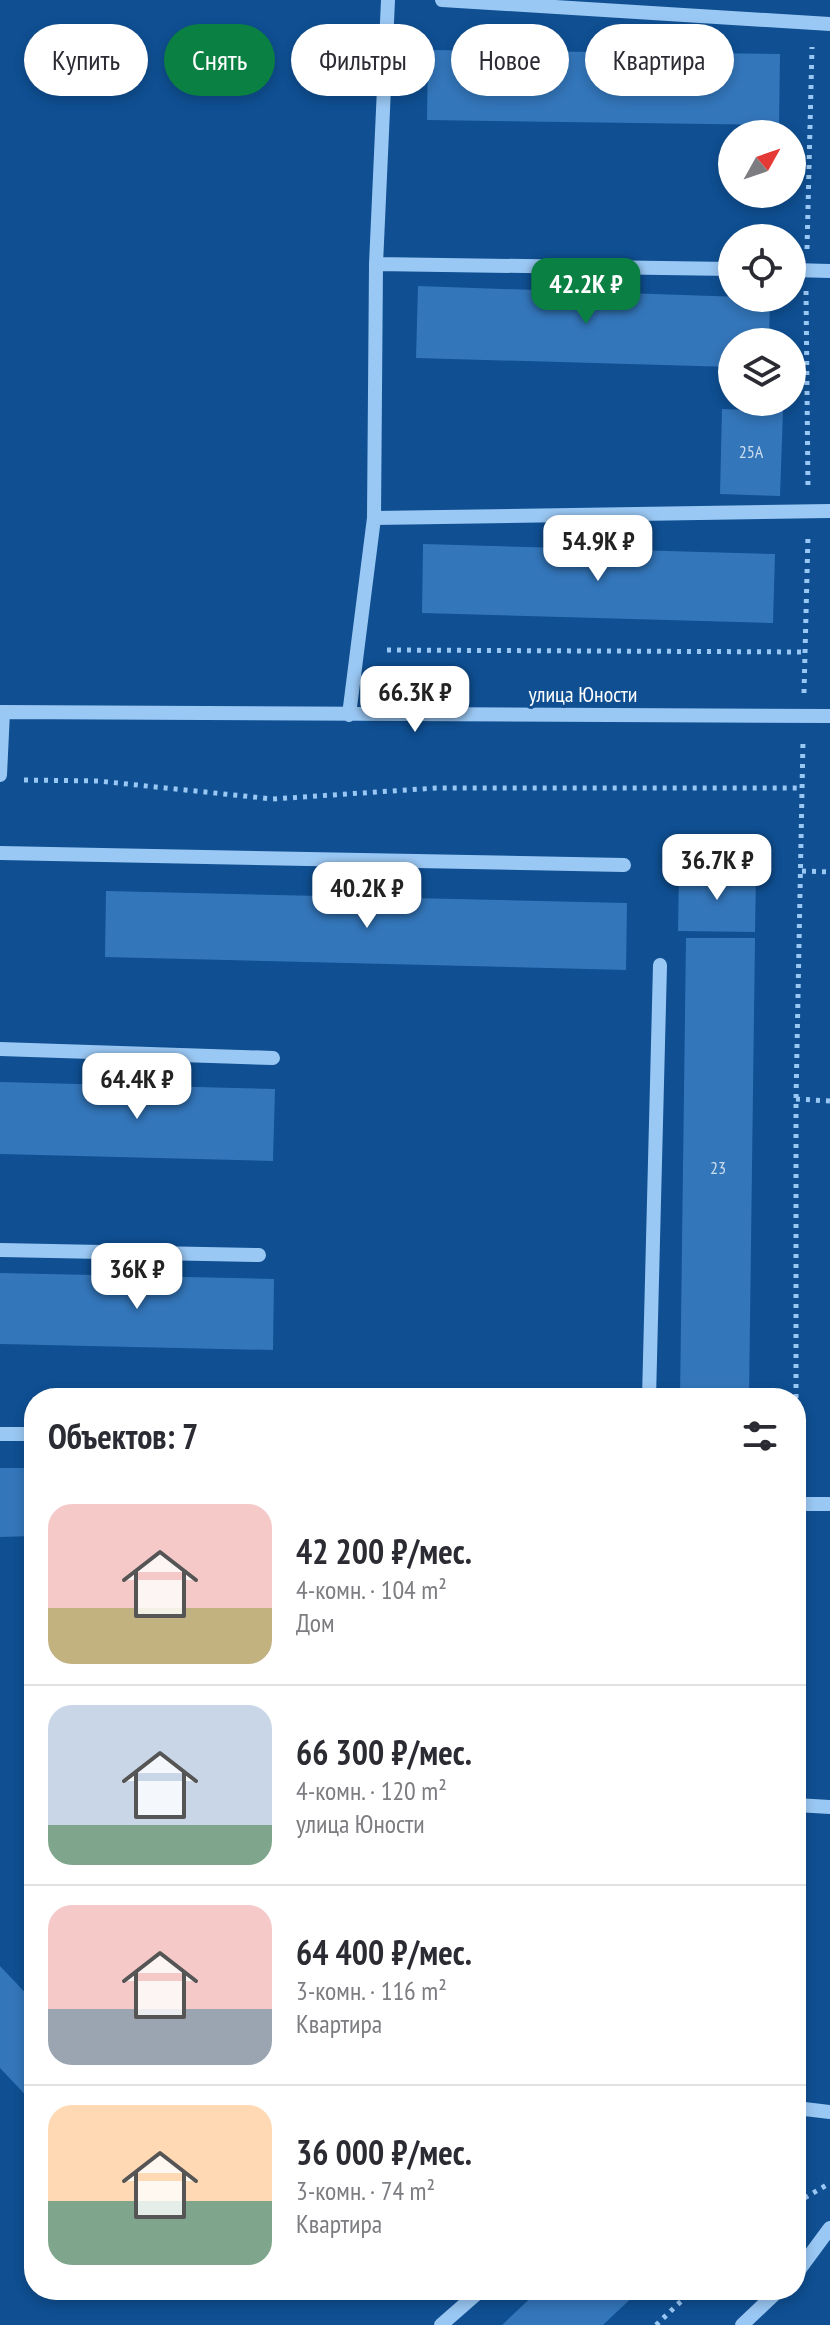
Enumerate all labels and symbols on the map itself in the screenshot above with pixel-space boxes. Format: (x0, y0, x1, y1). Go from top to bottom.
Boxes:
north arrow (718, 120, 806, 208)
pin: 42.2K ₽ (512, 258, 660, 326)
house number: 25А (739, 440, 764, 463)
pin: 54.9K ₽ (524, 515, 672, 583)
pin: 66.3K ₽ (341, 666, 489, 734)
street label: улица Юности (529, 680, 637, 708)
pin: 36.7K ₽ (643, 834, 791, 902)
pin: 40.2K ₽ (293, 862, 441, 930)
pin: 64.4K ₽ (63, 1053, 211, 1121)
house number: 23 (710, 1156, 726, 1179)
pin: 36K ₽ (81, 1243, 193, 1311)

